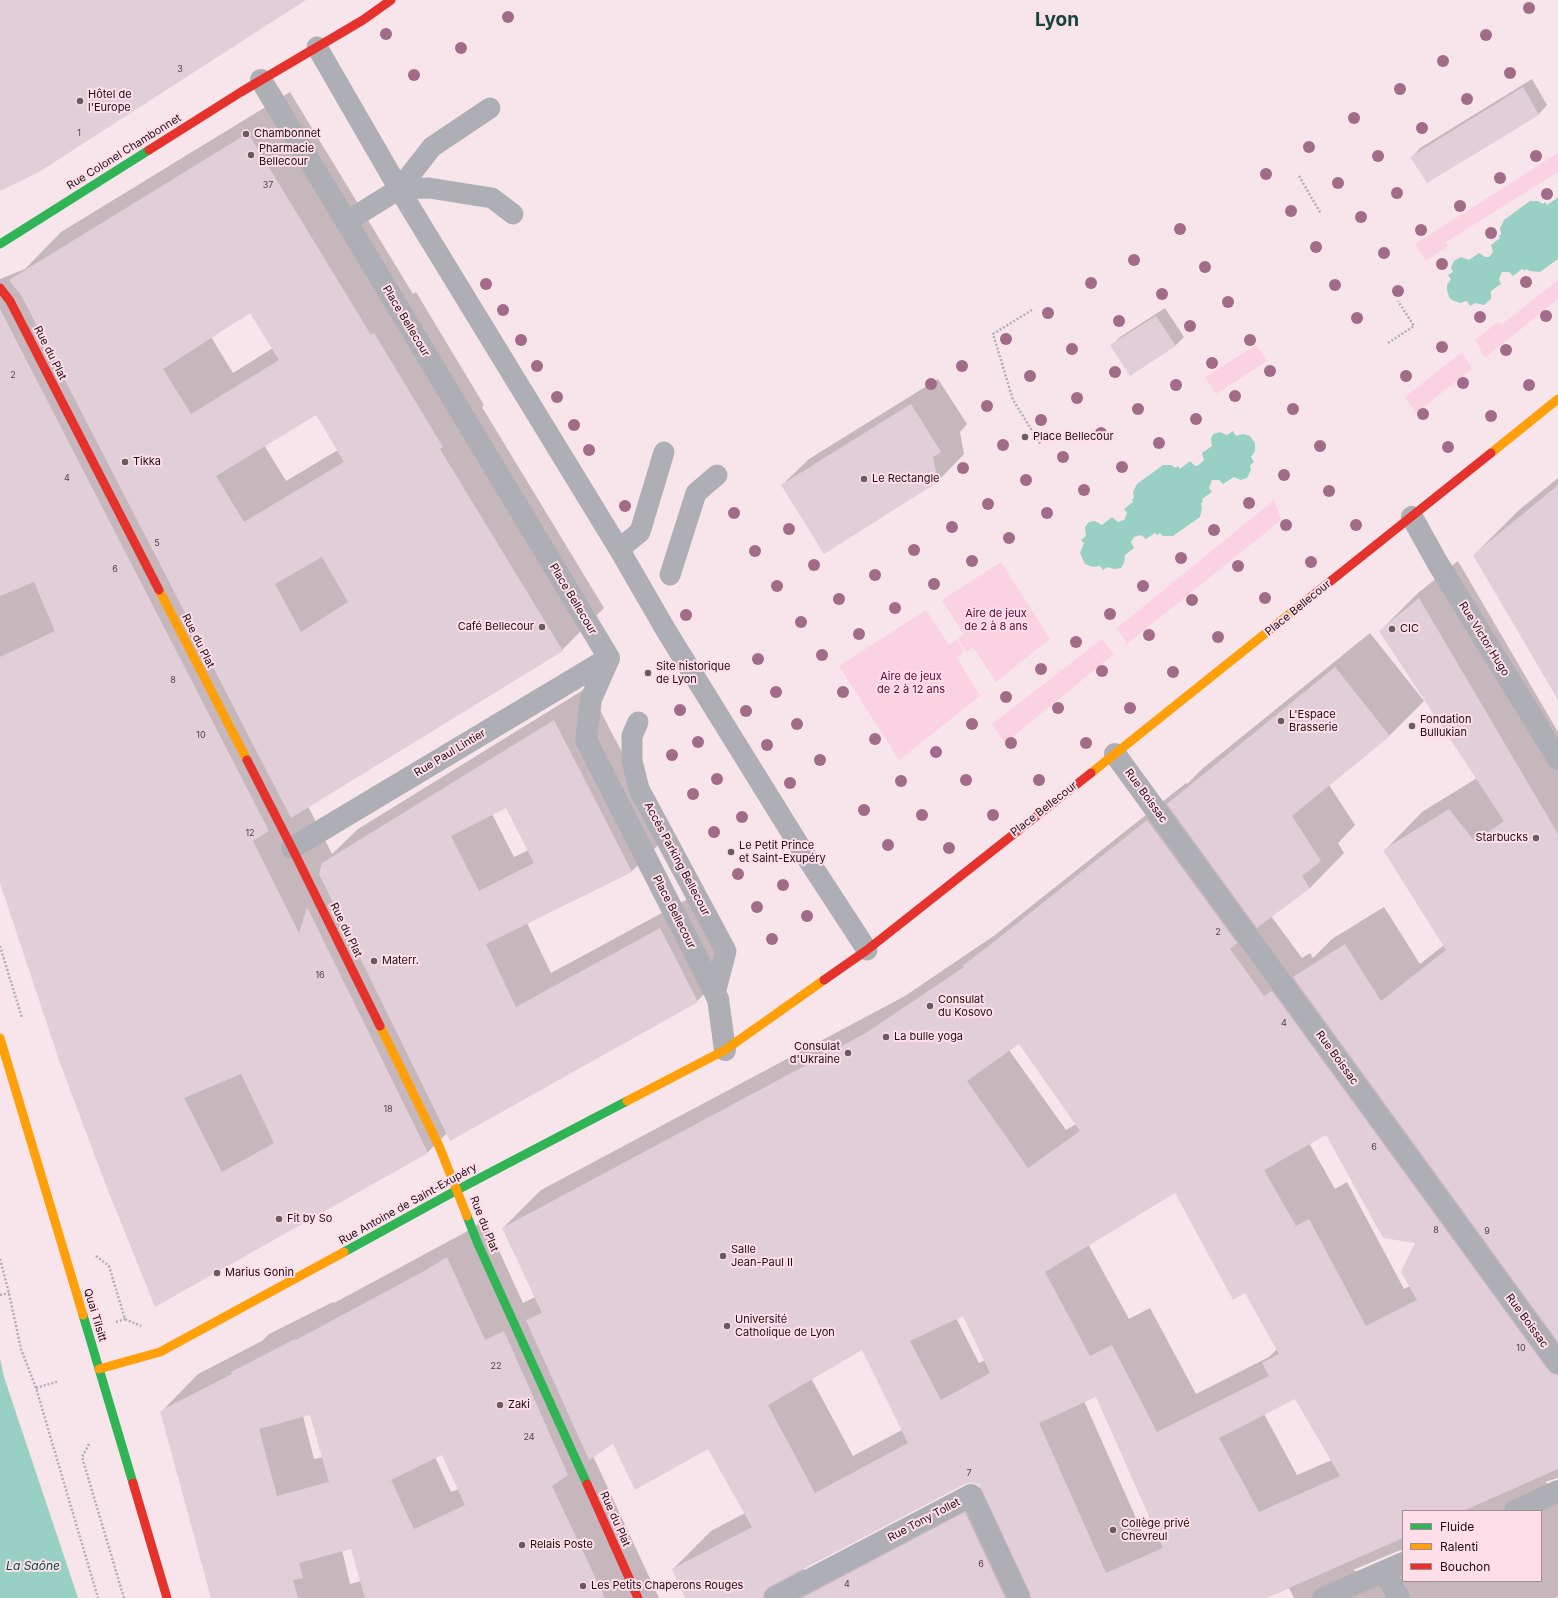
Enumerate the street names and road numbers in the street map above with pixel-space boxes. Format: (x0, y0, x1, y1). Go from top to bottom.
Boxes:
street label: Rue Colonel Chambonnet (64, 111, 184, 193)
street label: Place Bellecour (380, 283, 432, 359)
street label: Rue du Plat (31, 324, 69, 382)
street label: Place Bellecour (547, 561, 599, 637)
street label: Place Bellecour (1263, 578, 1333, 638)
street label: Rue Victor Hugo (1456, 599, 1512, 679)
street label: Rue du Plat (179, 612, 217, 670)
street label: Rue Paul Lintier (412, 727, 488, 779)
street label: Rue Boissac (1122, 766, 1170, 826)
street label: Place Bellecour (1008, 779, 1080, 839)
street label: Accès Parking Bellecour (641, 800, 713, 918)
street label: Place Bellecour (650, 873, 698, 951)
street label: Rue du Plat (327, 901, 365, 959)
street label: Rue Boissac (1313, 1028, 1361, 1088)
street label: Rue Antoine de Saint-Exupéry (337, 1160, 479, 1248)
street label: Rue du Plat (467, 1194, 501, 1254)
street label: Quai Tilsitt (81, 1287, 109, 1343)
street label: Rue Boissac (1503, 1291, 1551, 1351)
street label: Rue du Plat (597, 1489, 633, 1549)
street label: Rue Tony Tollet (886, 1495, 962, 1545)

